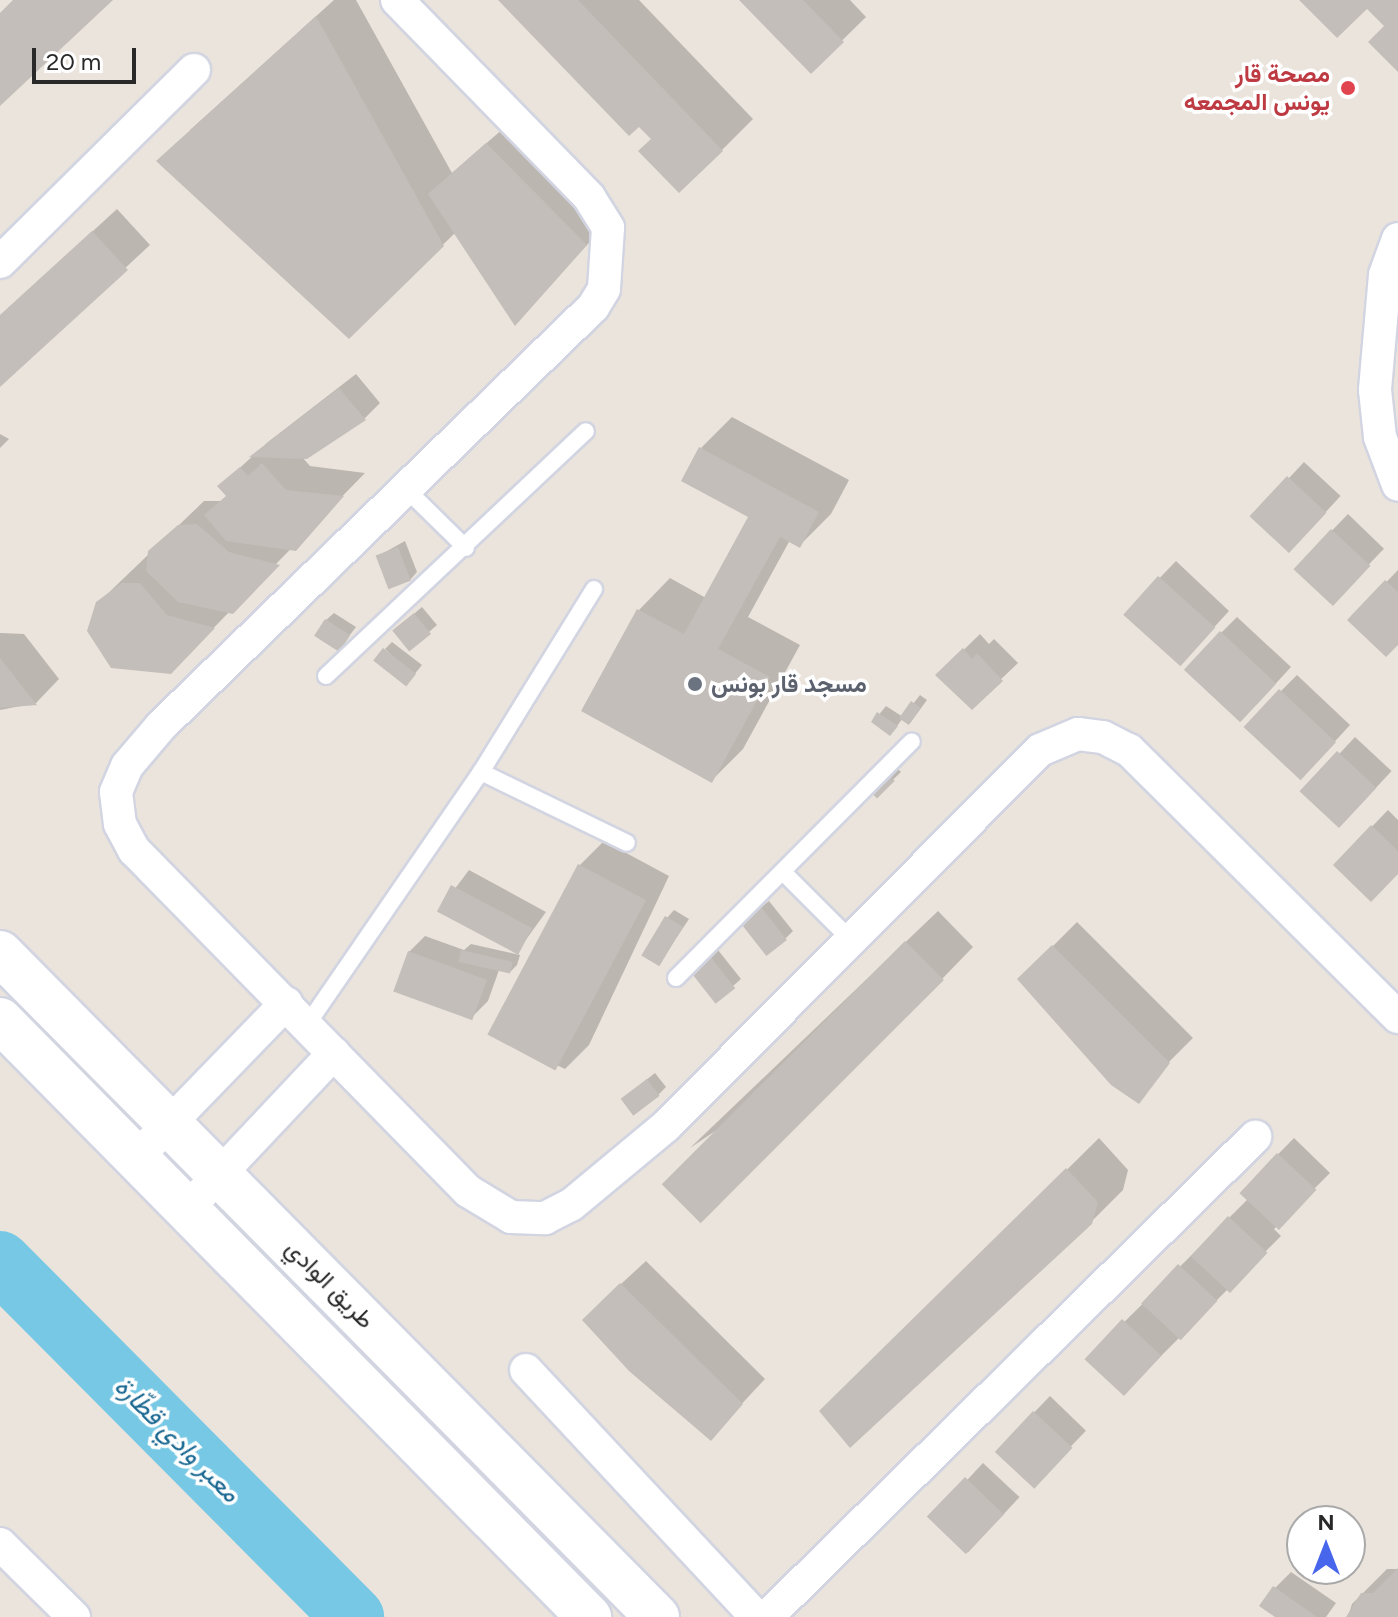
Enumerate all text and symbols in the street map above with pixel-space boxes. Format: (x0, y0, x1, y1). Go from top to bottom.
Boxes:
scale bar (36, 32, 140, 82)
text: 20 m (46, 47, 101, 76)
place label: مصحة قار يونس المجمعه (1184, 60, 1330, 116)
marker: مصحة قار يونس المجمعه (1337, 77, 1359, 99)
place label: مسجد قار بونس (711, 670, 867, 698)
marker: مسجد قار بونس (686, 675, 704, 693)
street label: طريق الوادي (280, 1234, 380, 1334)
water label: معبر وادي قطّارة (108, 1371, 246, 1509)
north arrow (1286, 1505, 1366, 1585)
text: N (1317, 1509, 1335, 1536)

